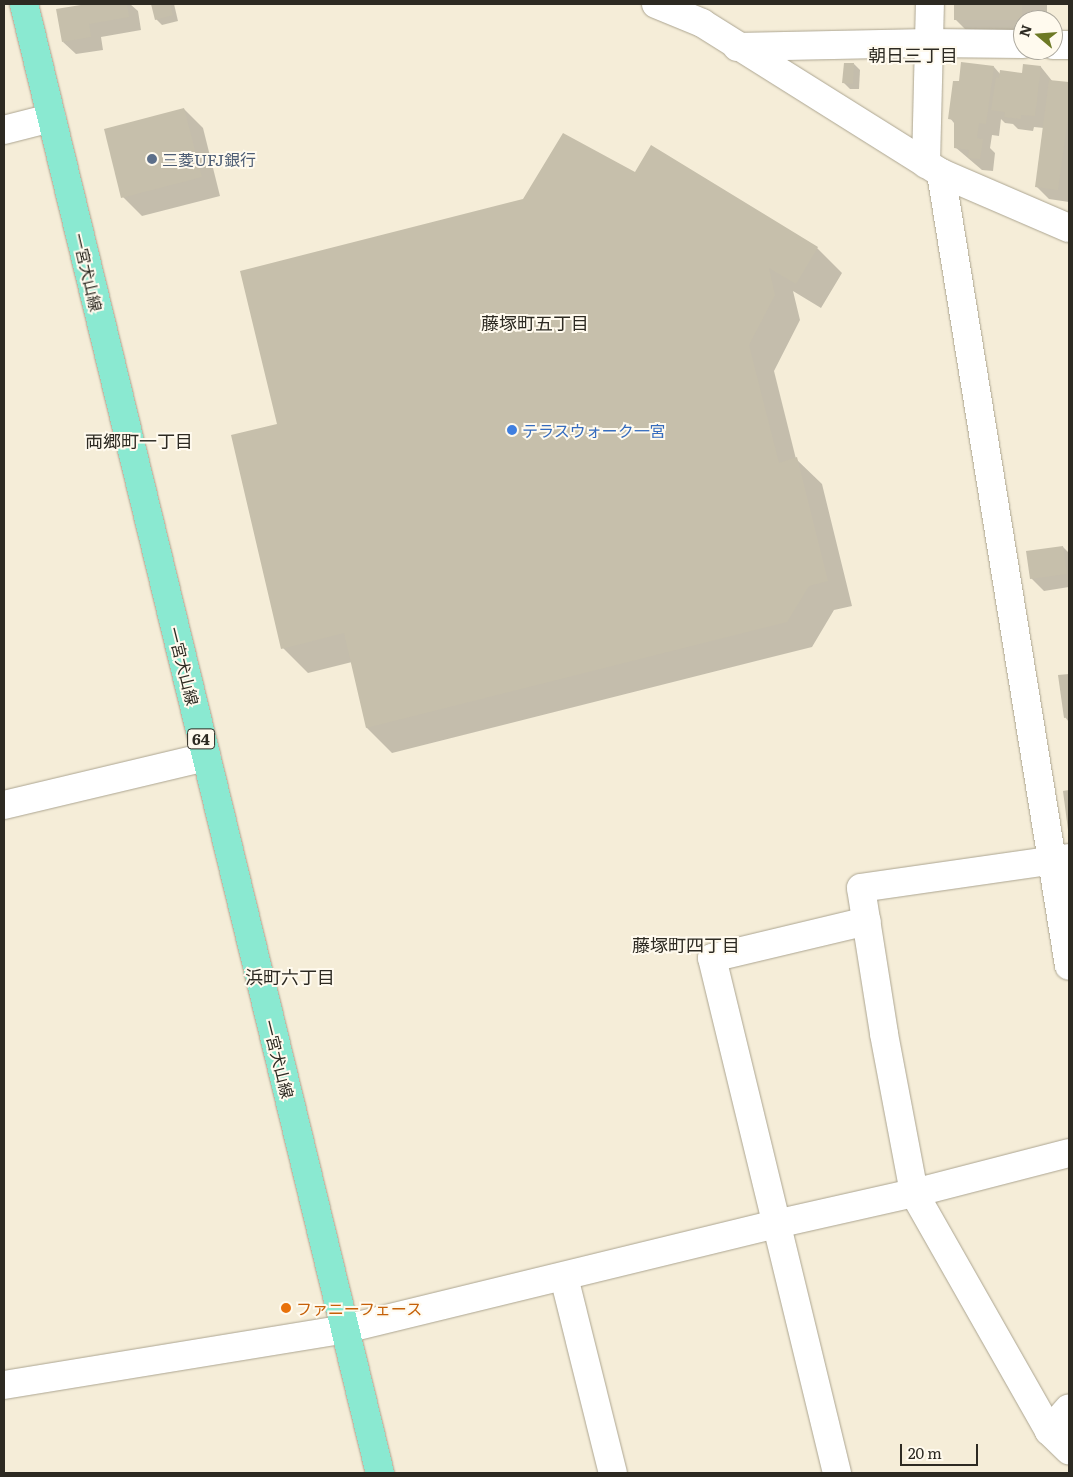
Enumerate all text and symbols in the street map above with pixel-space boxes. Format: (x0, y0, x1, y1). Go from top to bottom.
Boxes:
north arrow (1013, 10, 1063, 60)
text: N (1013, 22, 1036, 39)
district label: 朝日三丁目 (868, 44, 958, 66)
place label: 三菱UFJ銀行 (162, 149, 256, 169)
marker: 三菱UFJ銀行 (146, 153, 158, 165)
street label: 一宮犬山線 (70, 231, 106, 313)
district label: 藤塚町五丁目 (481, 312, 589, 334)
place label: テラスウォーク一宮 (522, 420, 666, 440)
marker: テラスウォーク一宮 (506, 424, 518, 436)
district label: 両郷町一丁目 (85, 430, 193, 452)
street label: 一宮犬山線 (165, 625, 203, 707)
road number: 64 (186, 726, 216, 752)
district label: 藤塚町四丁目 (632, 934, 740, 956)
district label: 浜町六丁目 (245, 966, 335, 988)
street label: 一宮犬山線 (260, 1018, 298, 1100)
place label: ファニーフェース (296, 1298, 424, 1318)
marker: ファニーフェース (280, 1302, 292, 1314)
scale bar (903, 1434, 980, 1466)
text: 20 m (908, 1441, 942, 1464)

